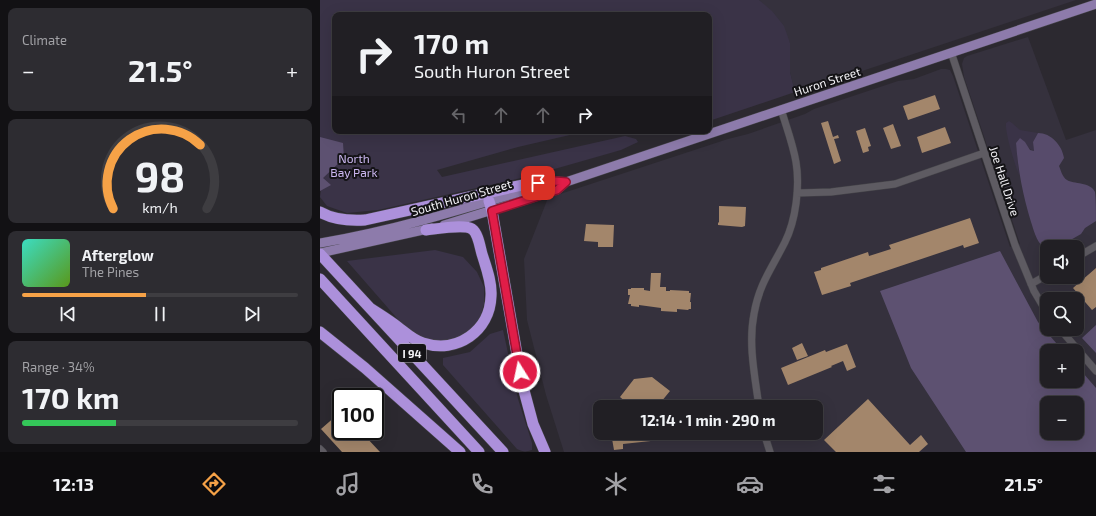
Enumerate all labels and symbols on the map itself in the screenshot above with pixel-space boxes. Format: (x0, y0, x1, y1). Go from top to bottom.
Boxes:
street label: Huron Street (792, 63, 863, 98)
street label: Joe Hall Drive (987, 144, 1023, 218)
park label: North Bay Park (330, 151, 378, 179)
pin (521, 166, 555, 200)
street label: South Huron Street (409, 176, 513, 218)
road number: I 94 (398, 344, 426, 362)
position arrow (499, 351, 541, 393)
speed limit sign: 100 (332, 388, 384, 440)

